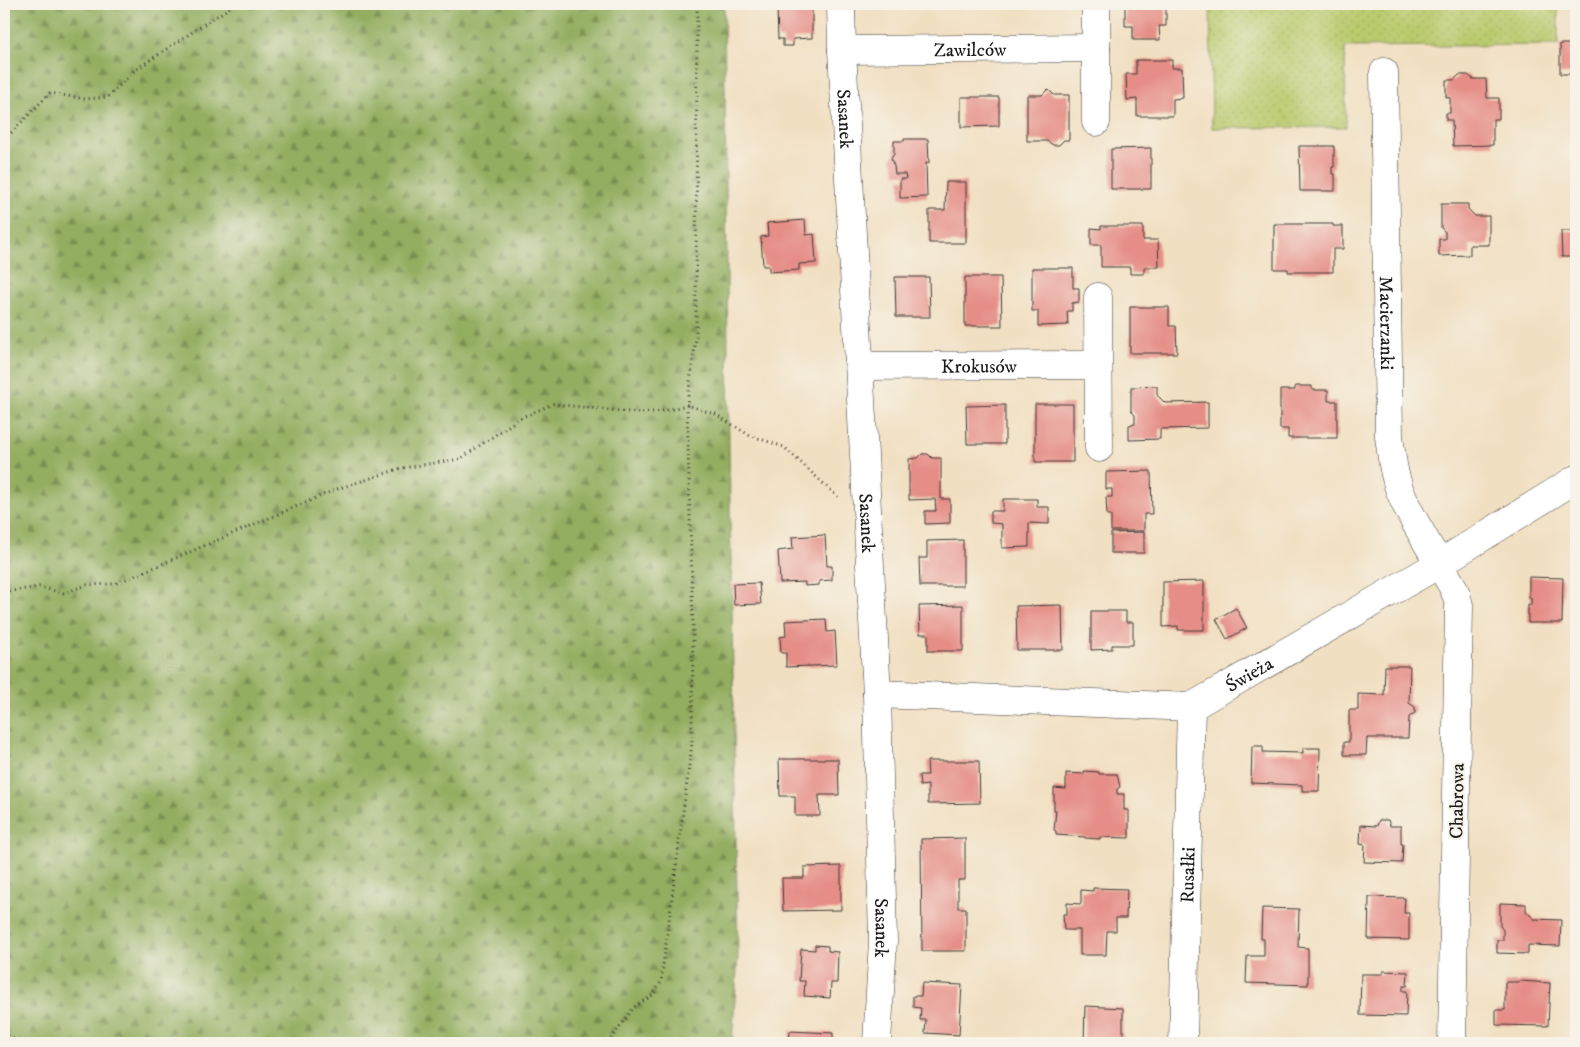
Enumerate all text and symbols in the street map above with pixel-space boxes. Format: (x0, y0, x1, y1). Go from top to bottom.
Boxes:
street label: Zawilców (934, 39, 1006, 62)
street label: Sasanek (831, 89, 857, 150)
street label: Macierzanki (1374, 276, 1398, 370)
street label: Krokusów (941, 355, 1017, 379)
street label: Sasanek (853, 493, 879, 554)
street label: Świeża (1221, 652, 1277, 698)
street label: Chabrowa (1445, 763, 1470, 839)
street label: Rusałki (1176, 847, 1201, 904)
street label: Sasanek (869, 898, 893, 959)

